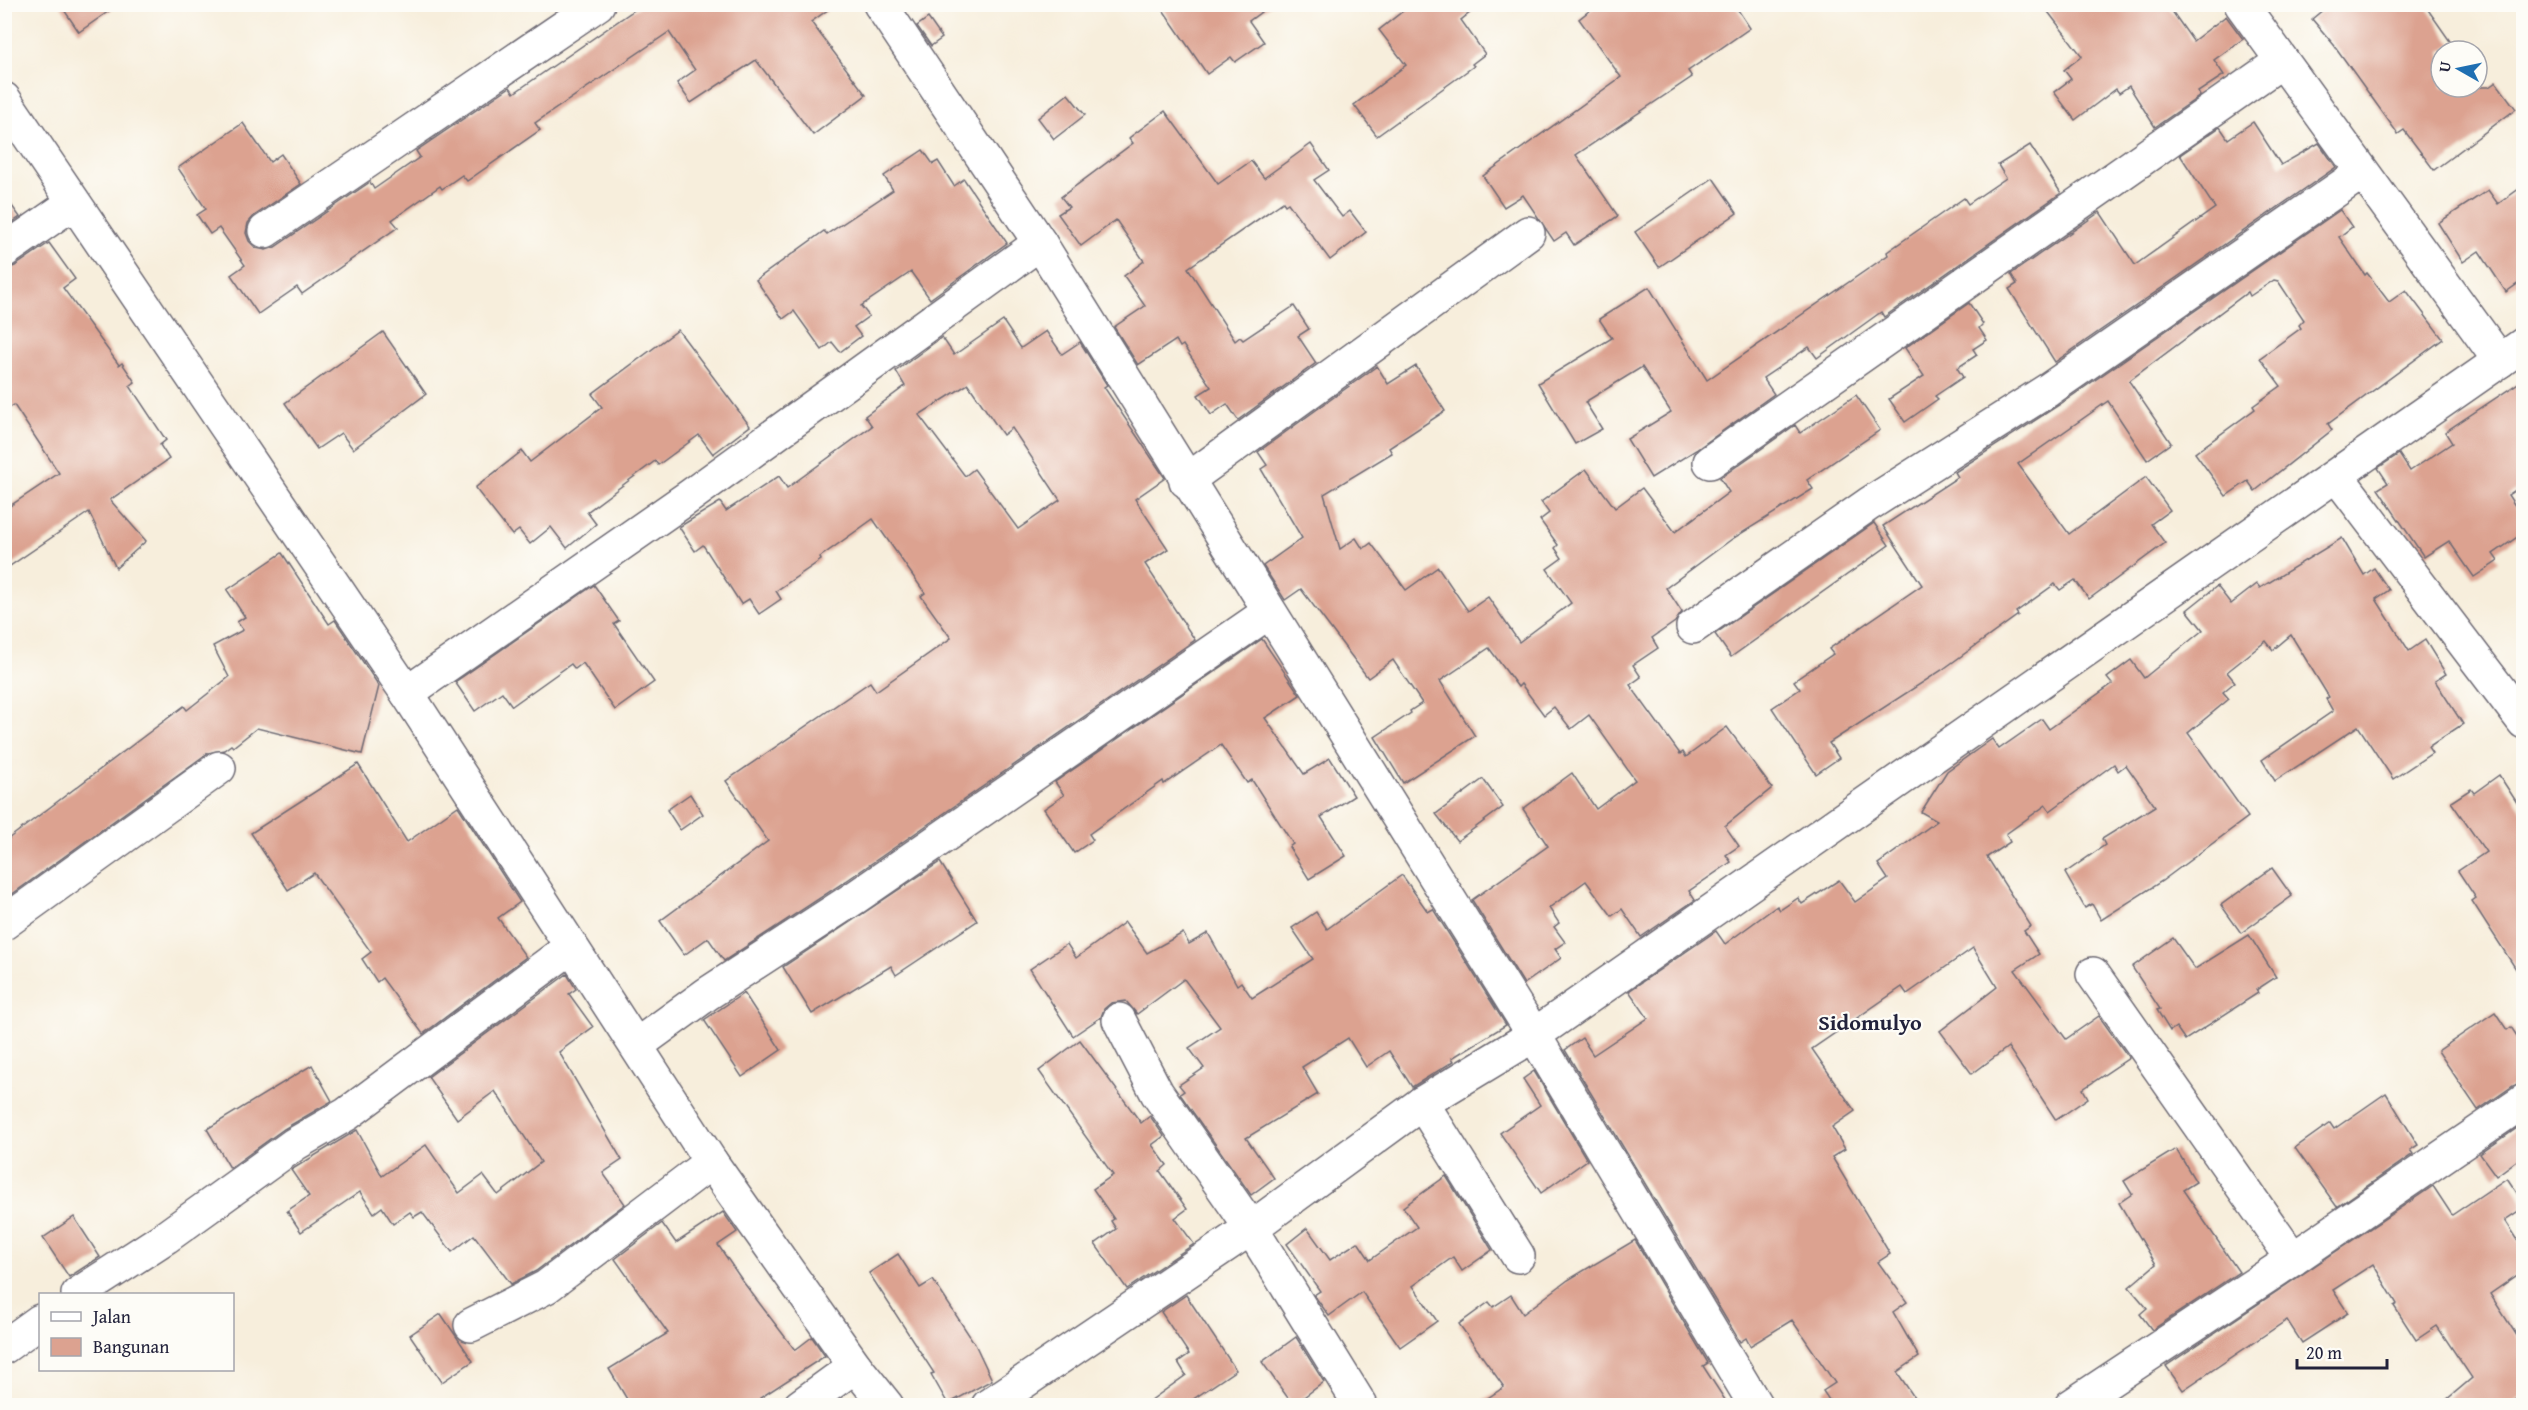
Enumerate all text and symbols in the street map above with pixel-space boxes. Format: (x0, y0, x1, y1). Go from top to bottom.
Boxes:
north arrow (2429, 39, 2489, 99)
text: U (2431, 59, 2457, 74)
district label: Sidomulyo (1818, 1006, 1922, 1038)
legend (39, 1293, 234, 1371)
text: Jalan (91, 1303, 131, 1330)
scale bar (2297, 1332, 2387, 1370)
text: Bangunan (93, 1333, 169, 1360)
text: 20 m (2306, 1339, 2342, 1366)

